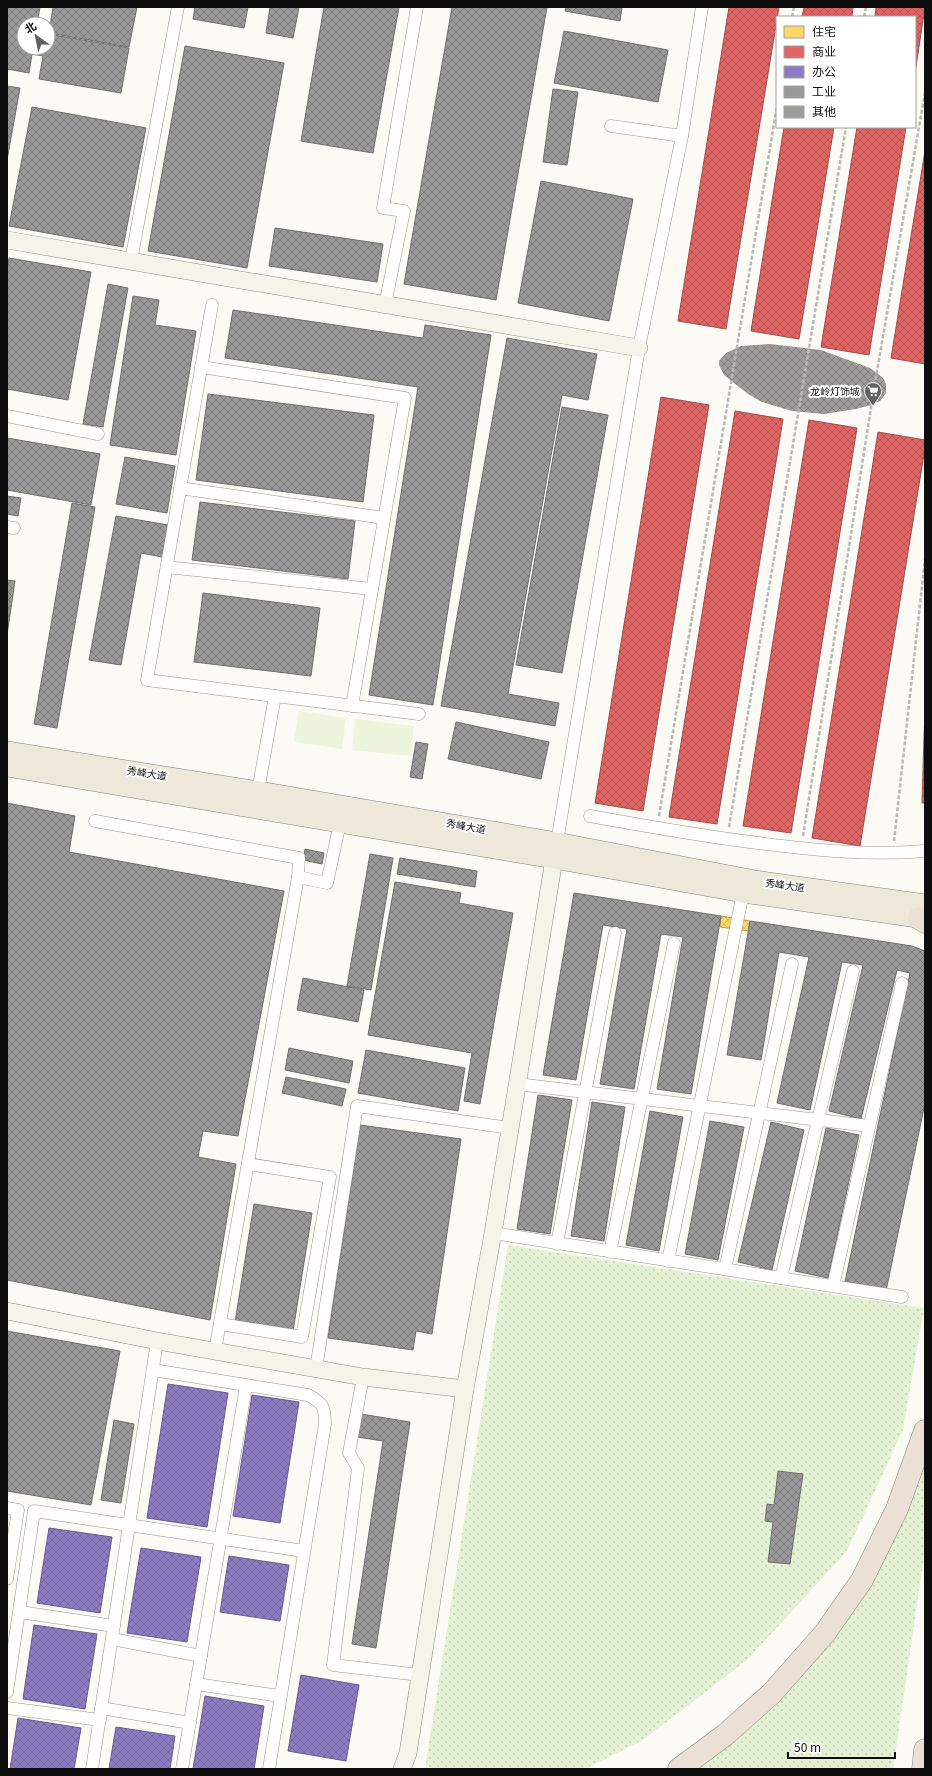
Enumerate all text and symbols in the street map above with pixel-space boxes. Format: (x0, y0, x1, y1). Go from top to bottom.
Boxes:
north arrow (16, 16, 56, 56)
legend (776, 16, 916, 128)
text: 北 (21, 17, 39, 36)
text: 住宅 (812, 22, 836, 39)
text: 商业 (812, 42, 836, 59)
text: 办公 (812, 62, 836, 79)
text: 工业 (812, 82, 836, 99)
text: 其他 (812, 102, 836, 119)
supermarket icon: 龙岭灯饰城 (863, 381, 883, 406)
place label: 龙岭灯饰城 (810, 383, 860, 398)
street label: 秀峰大道 (126, 762, 168, 783)
street label: 秀峰大道 (445, 815, 487, 836)
street label: 秀峰大道 (764, 874, 806, 895)
scale bar (788, 1734, 895, 1760)
text: 50 m (794, 1738, 821, 1755)

